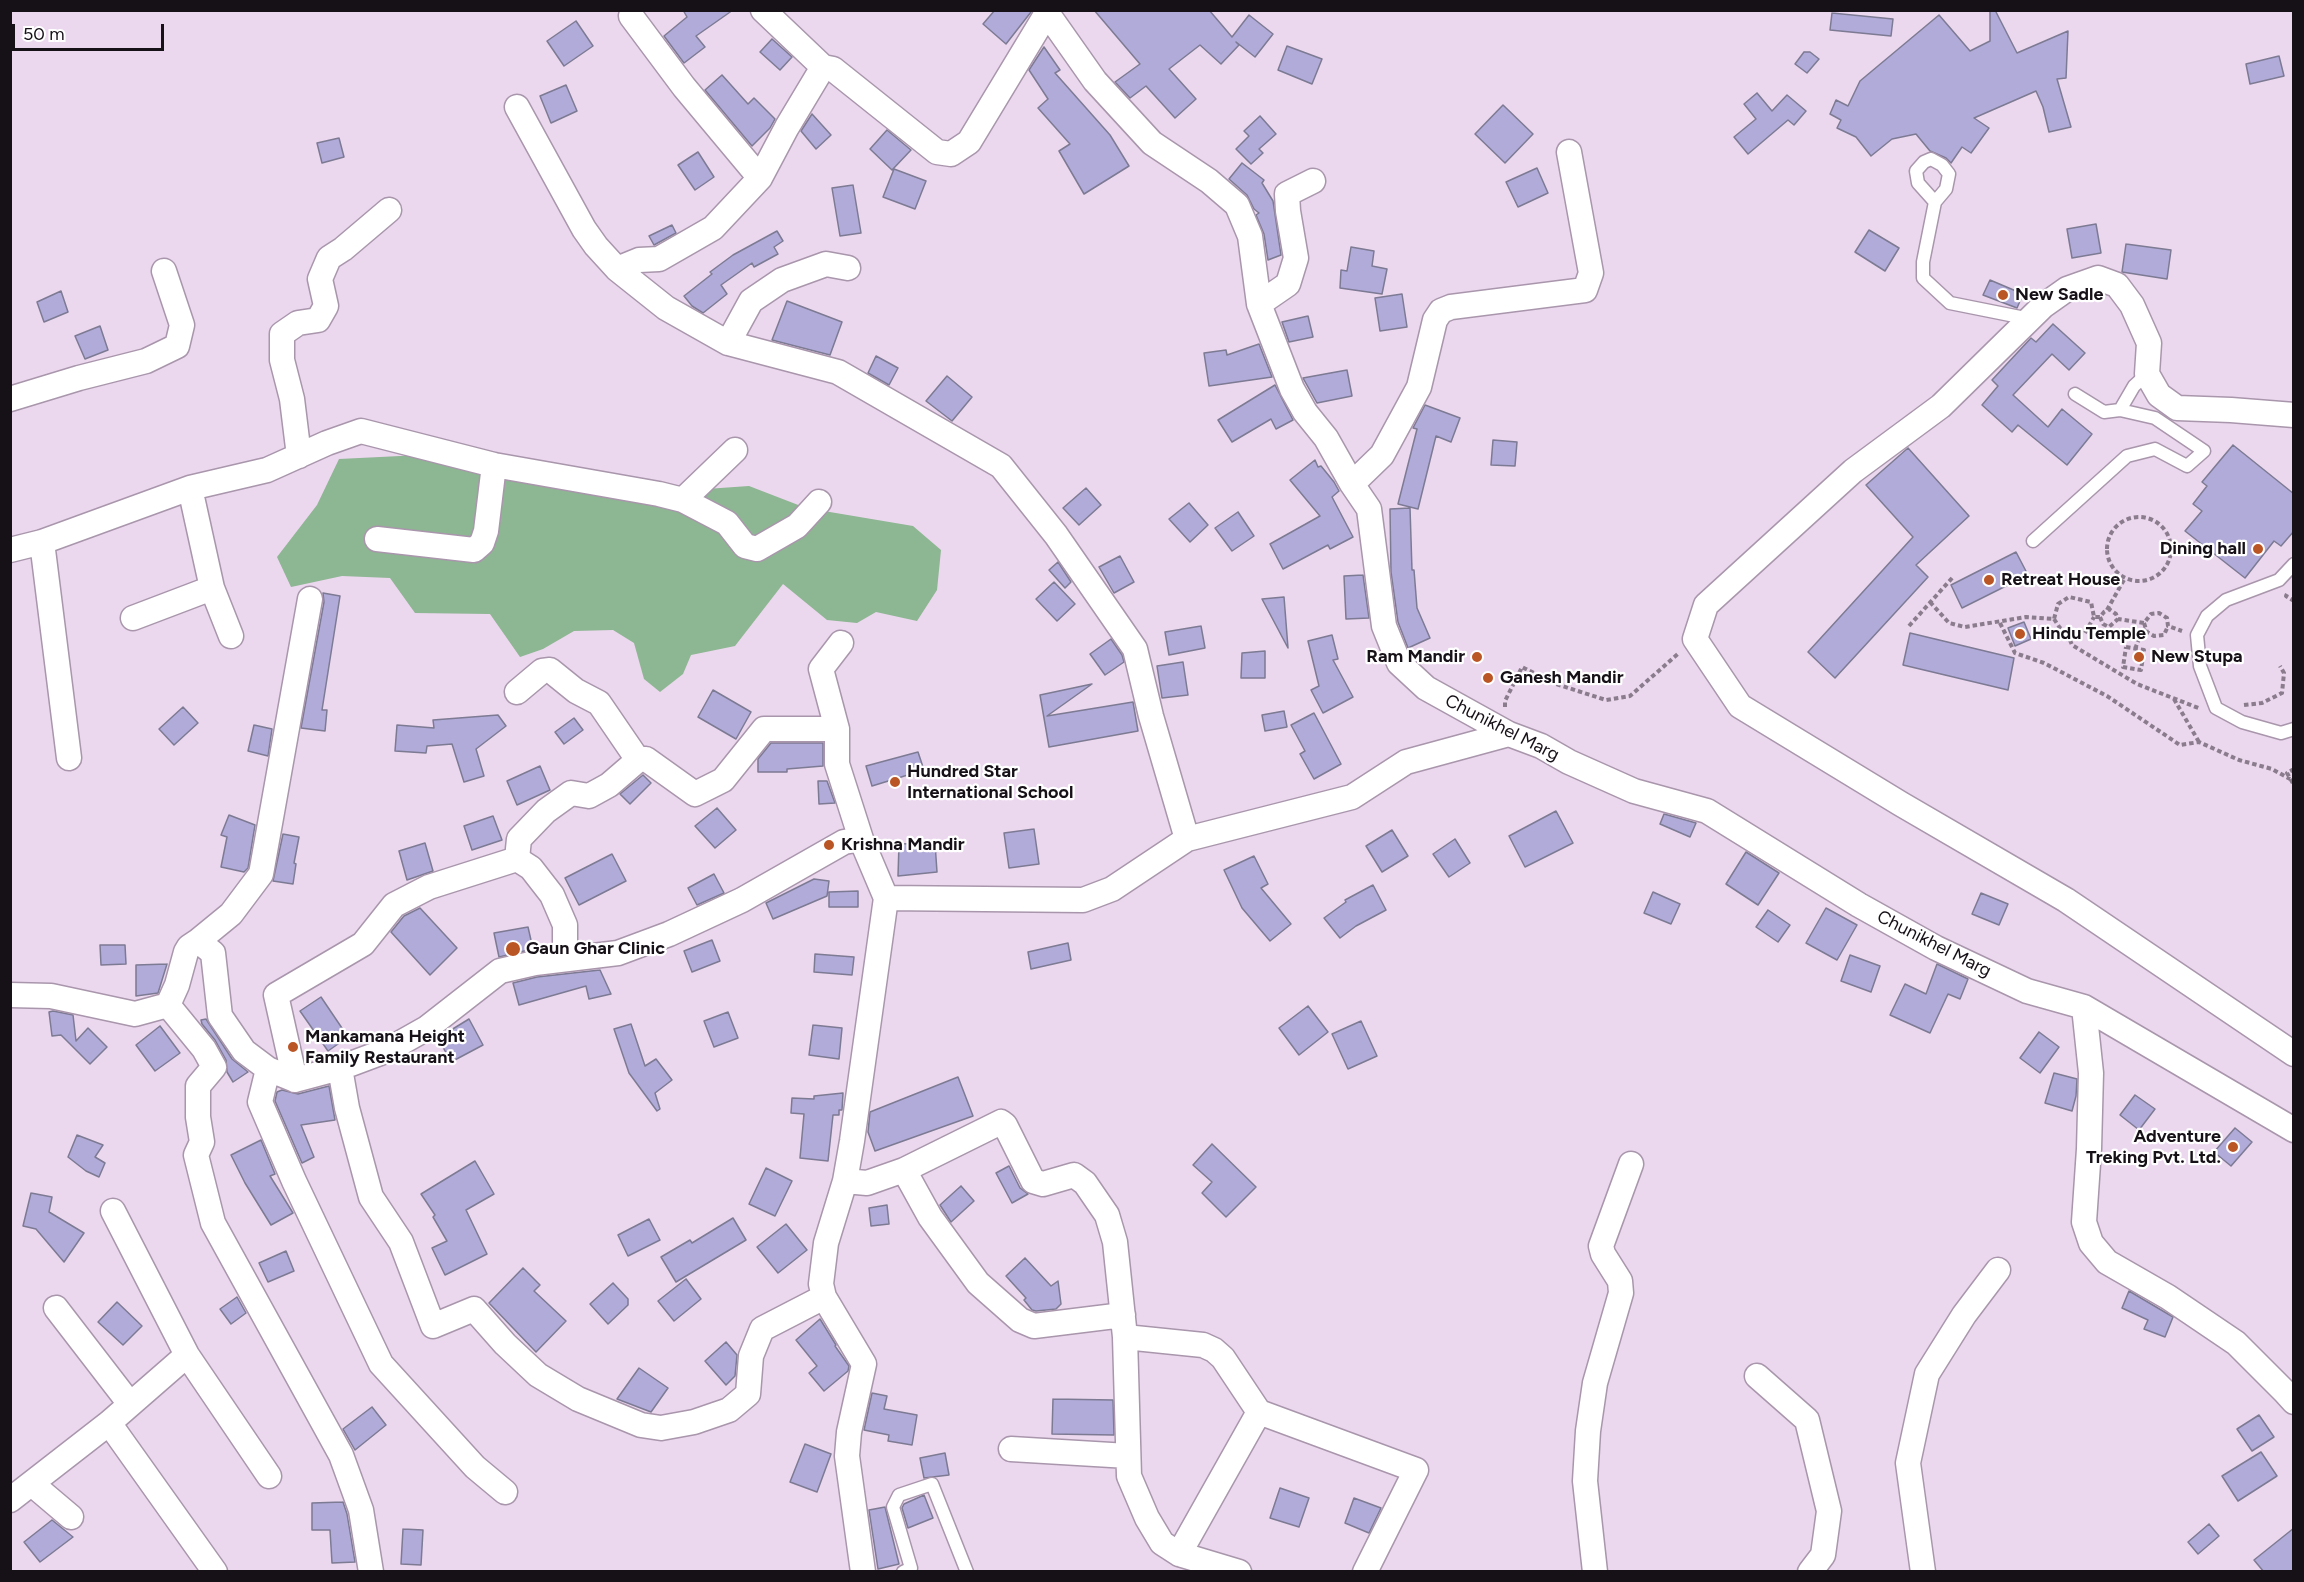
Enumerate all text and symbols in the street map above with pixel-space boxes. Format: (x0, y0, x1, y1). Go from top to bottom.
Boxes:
scale bar (15, 12, 166, 50)
text: 50 m (23, 23, 65, 45)
place label: New Sadle (2015, 284, 2103, 306)
marker: New Sadle (1996, 288, 2010, 302)
place label: Dining hall (2160, 538, 2246, 560)
marker: Dining hall (2251, 542, 2265, 556)
place label: Retreat House (2001, 569, 2120, 591)
marker: Retreat House (1982, 573, 1996, 587)
place label: Hindu Temple (2032, 623, 2146, 645)
marker: Hindu Temple (2013, 627, 2027, 641)
place label: Ram Mandir (1366, 646, 1465, 668)
place label: New Stupa (2151, 646, 2243, 668)
marker: Ram Mandir (1470, 650, 1484, 664)
marker: New Stupa (2132, 650, 2146, 664)
place label: Ganesh Mandir (1500, 667, 1624, 689)
marker: Ganesh Mandir (1481, 671, 1495, 685)
street label: Chunikhel Marg (1441, 690, 1563, 766)
place label: Hundred Star International School (907, 761, 1073, 804)
marker: Hundred Star International School (888, 775, 902, 789)
place label: Krishna Mandir (841, 834, 965, 856)
marker: Krishna Mandir (822, 838, 836, 852)
street label: Chunikhel Marg (1873, 906, 1995, 982)
place label: Gaun Ghar Clinic (526, 938, 665, 960)
marker: Gaun Ghar Clinic (504, 940, 522, 958)
place label: Mankamana Height Family Restaurant (305, 1026, 465, 1068)
marker: Mankamana Height Family Restaurant (286, 1040, 300, 1054)
place label: Adventure Treking Pvt. Ltd. (2086, 1126, 2221, 1168)
marker: Adventure Treking Pvt. Ltd. (2226, 1140, 2240, 1154)

